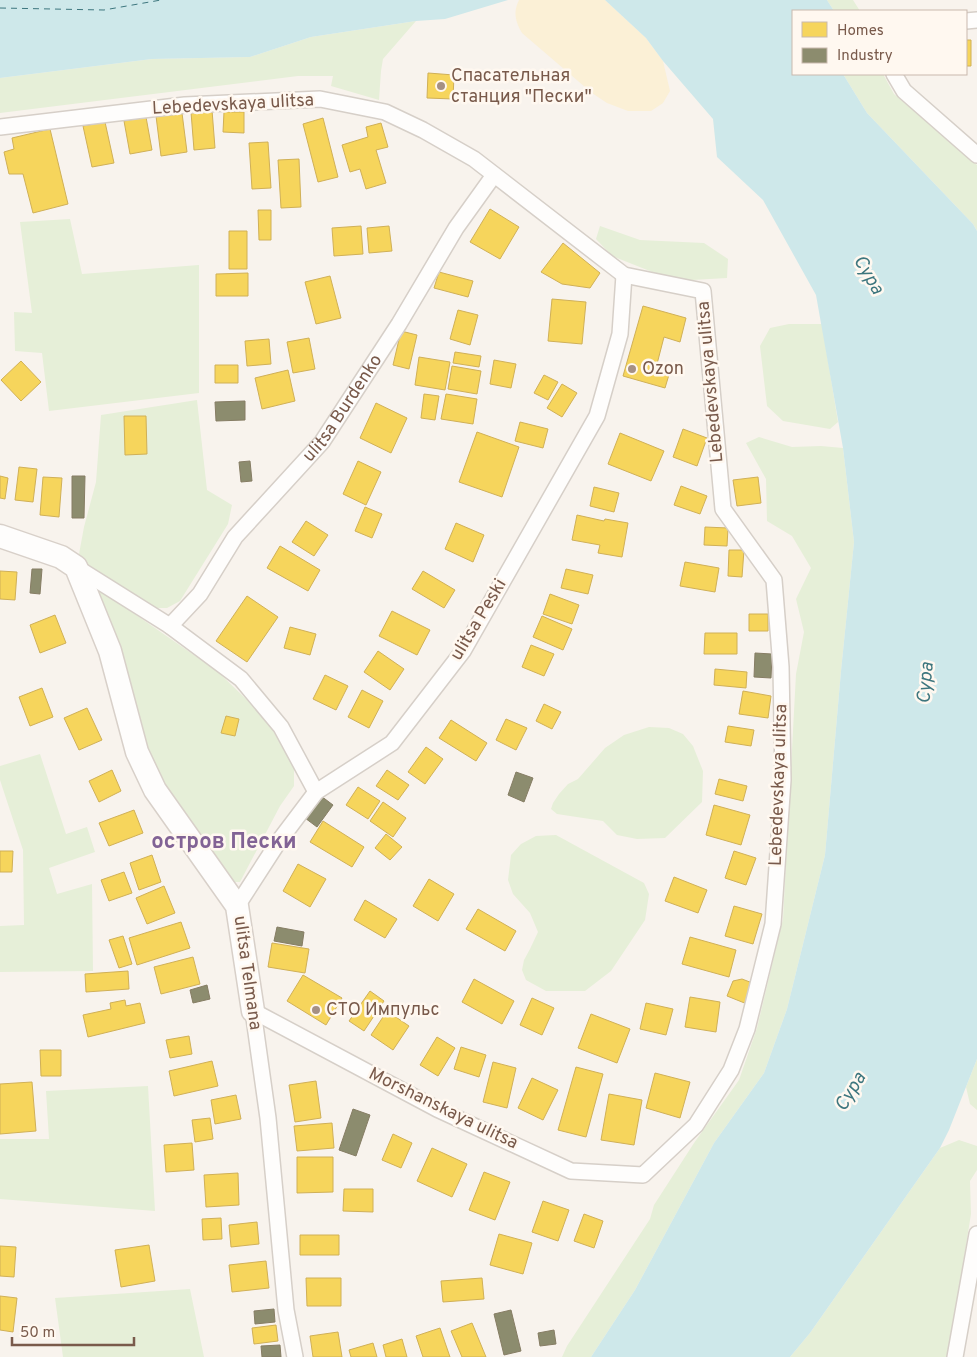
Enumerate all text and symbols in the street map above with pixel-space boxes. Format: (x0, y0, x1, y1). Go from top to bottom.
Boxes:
legend (792, 10, 967, 75)
text: Homes (837, 22, 884, 41)
text: Industry (837, 47, 893, 66)
place label: Спасательная станция "Пески" (451, 65, 592, 109)
marker: Спасательная станция "Пески" (435, 80, 447, 92)
street label: Lebedevskaya ulitsa (151, 89, 315, 121)
water label: Сура (847, 251, 889, 299)
street label: Lebedevskaya ulitsa (692, 300, 730, 464)
street label: ulitsa Burdenko (298, 350, 388, 467)
place label: Ozon (642, 358, 684, 381)
marker: Ozon (626, 363, 638, 375)
street label: ulitsa Peski (446, 575, 512, 665)
water label: Сура (912, 661, 940, 705)
street label: Lebedevskaya ulitsa (765, 704, 793, 866)
district label: остров Пески (151, 829, 297, 856)
street label: ulitsa Telmana (228, 914, 266, 1032)
place label: СТО Импульс (326, 999, 440, 1022)
marker: СТО Импульс (310, 1004, 322, 1016)
street label: Morshanskaya ulitsa (365, 1063, 521, 1155)
water label: Сура (830, 1068, 872, 1116)
scale bar (12, 1314, 135, 1346)
text: 50 m (20, 1324, 55, 1343)

